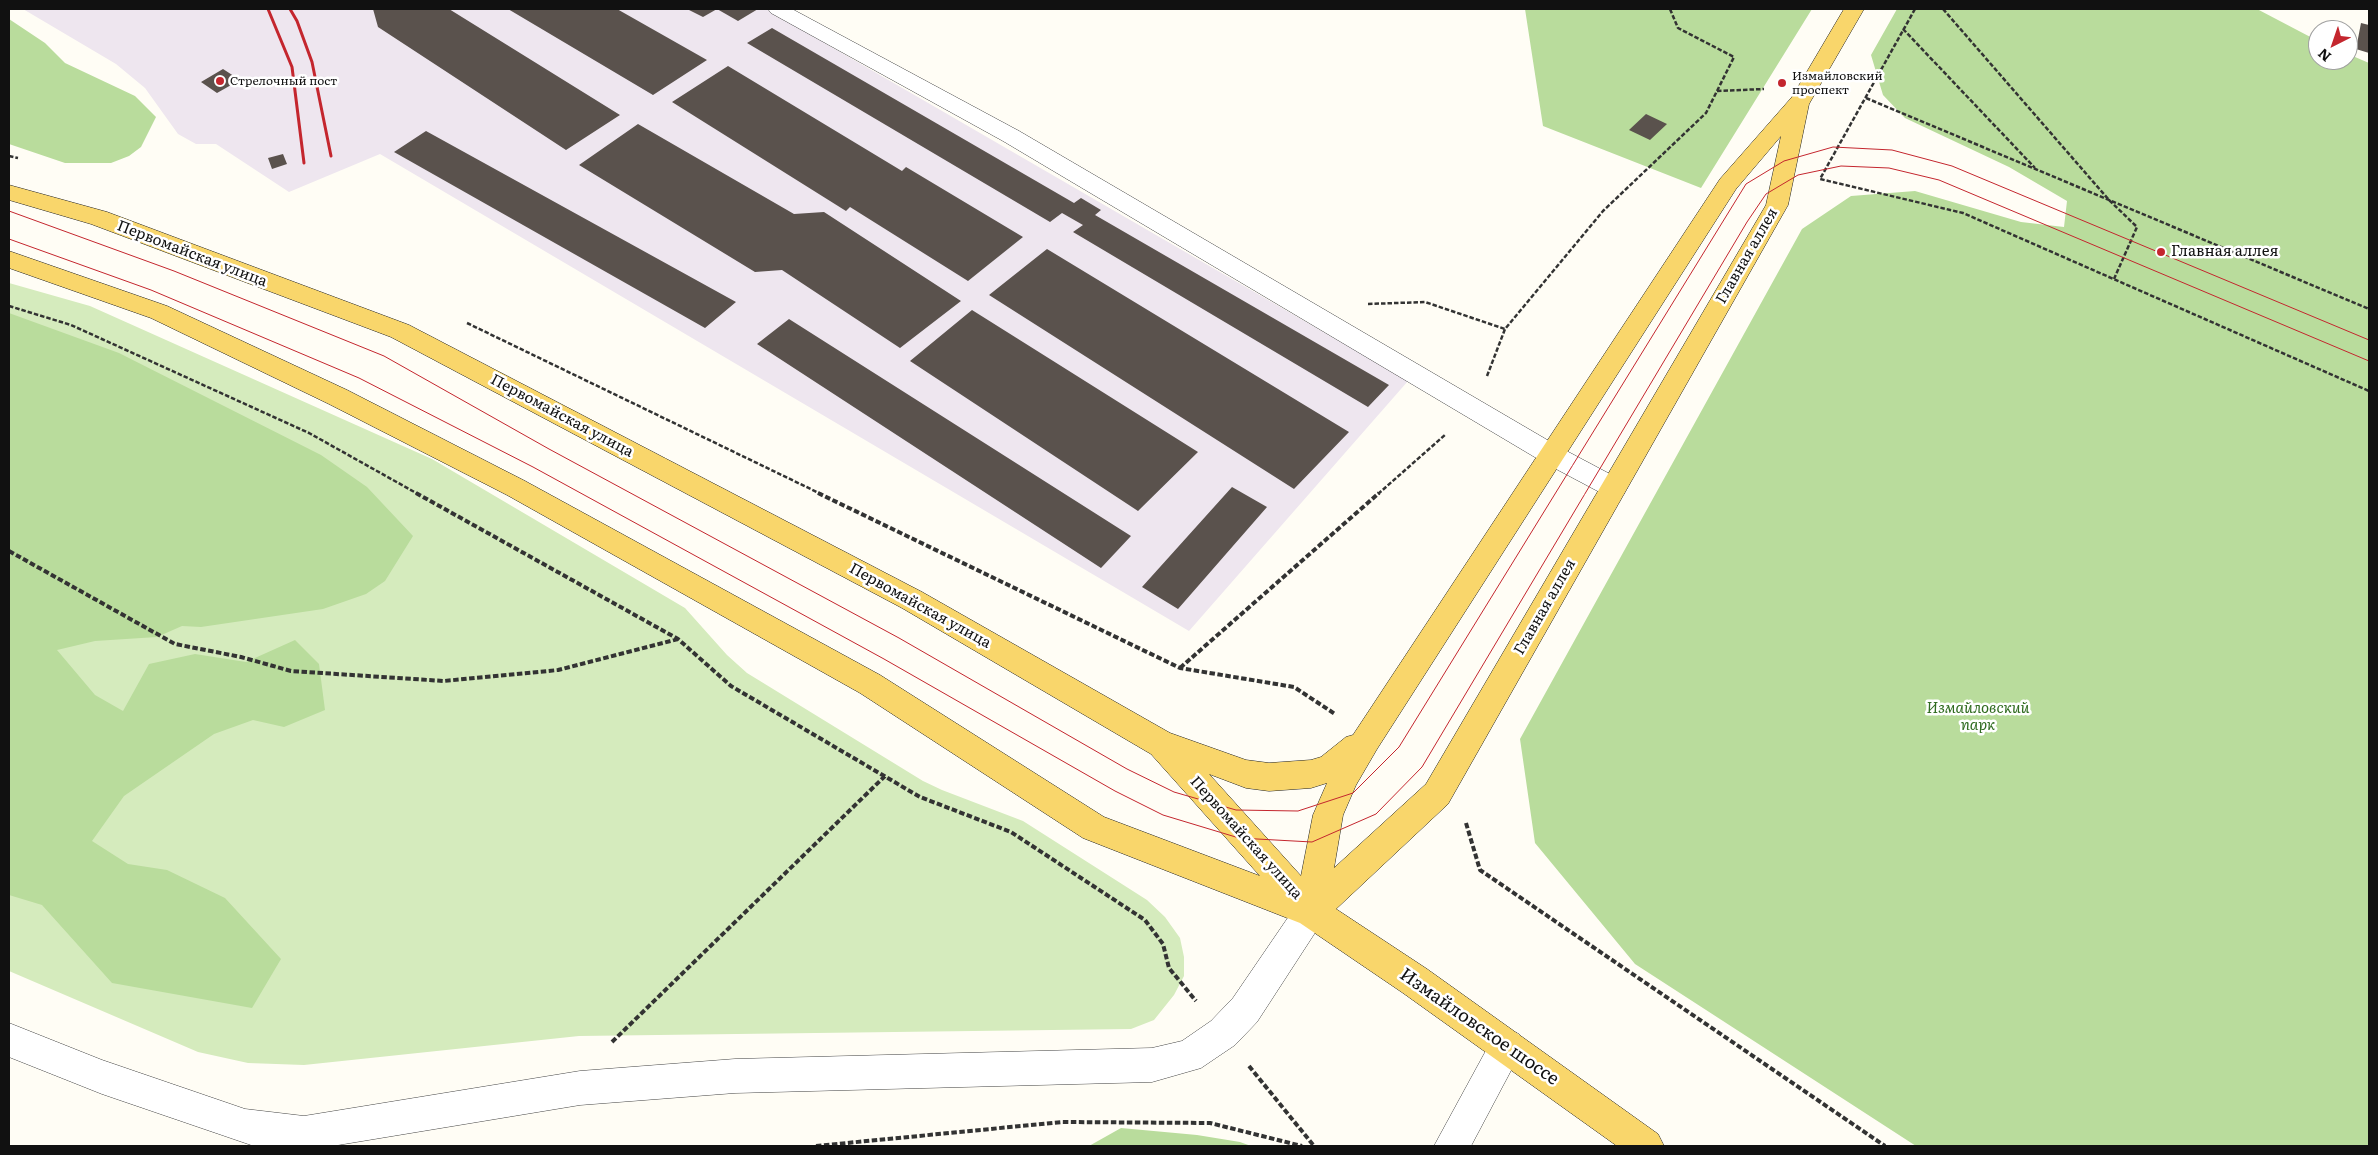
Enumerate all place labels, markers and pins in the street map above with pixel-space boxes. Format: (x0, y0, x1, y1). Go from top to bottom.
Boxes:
place label: Измайловский проспект (1792, 69, 1883, 97)
place label: Стрелочный пост (230, 74, 337, 88)
marker: Стрелочный пост (214, 75, 226, 87)
marker: Измайловский проспект (1776, 77, 1788, 89)
place label: Главная аллея (2171, 243, 2278, 261)
marker: Главная аллея (2155, 246, 2167, 258)

